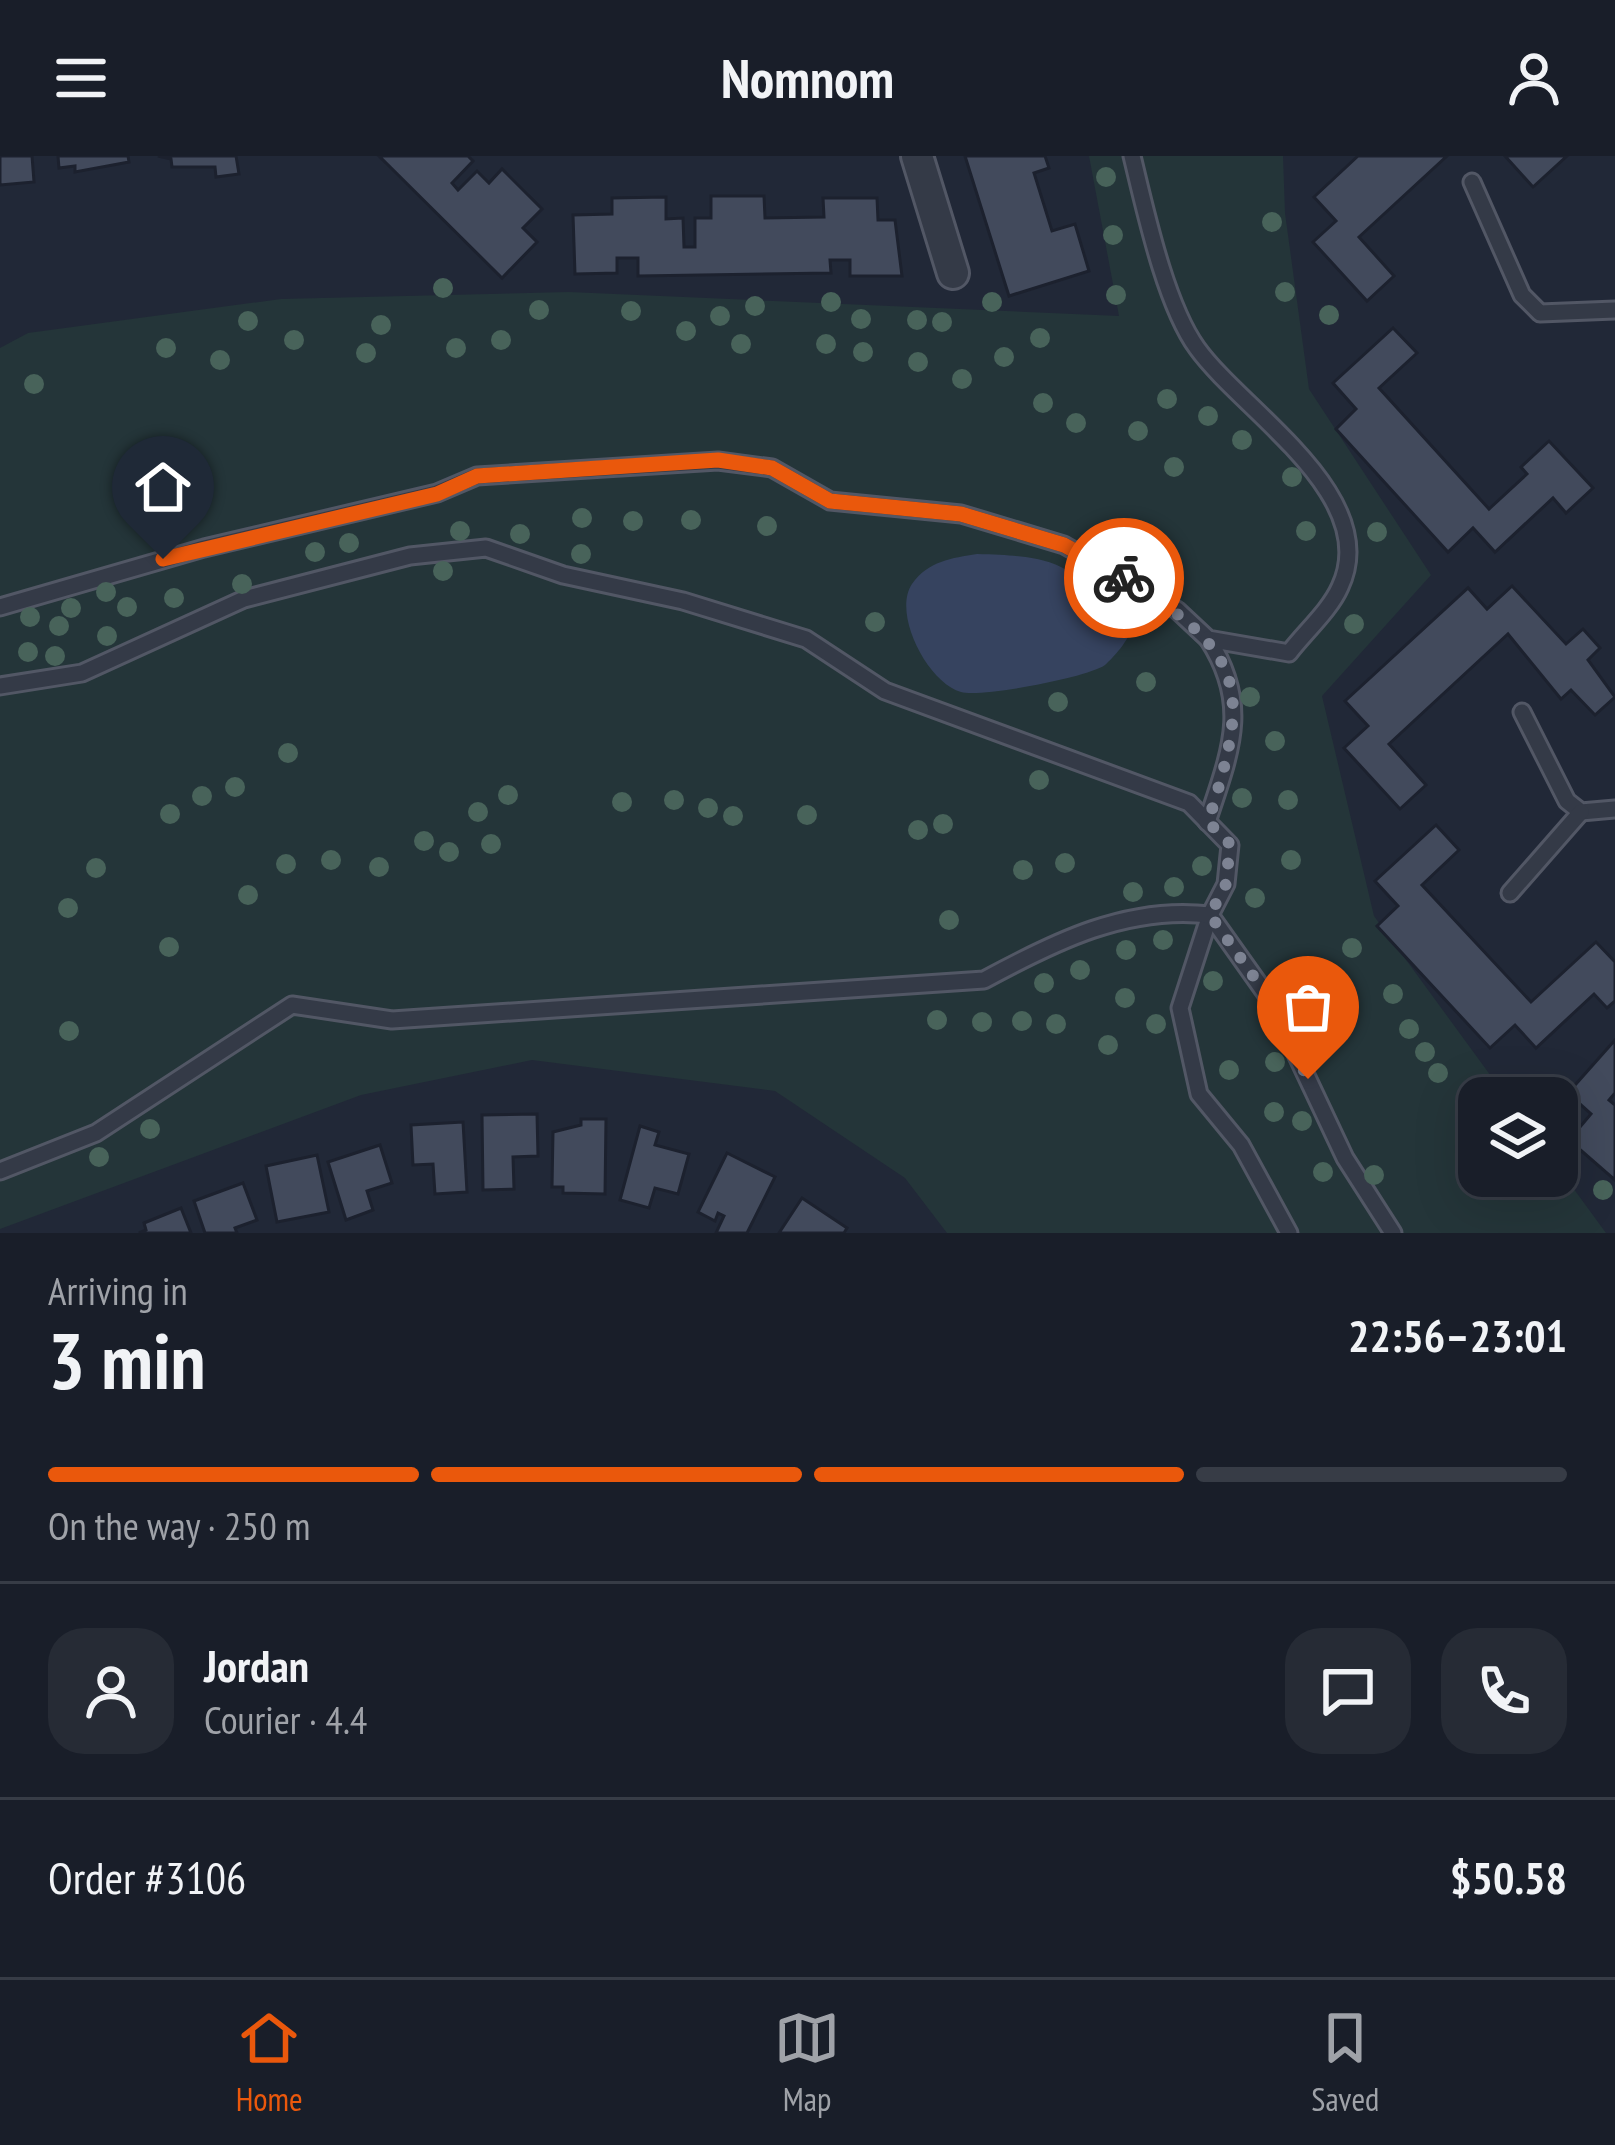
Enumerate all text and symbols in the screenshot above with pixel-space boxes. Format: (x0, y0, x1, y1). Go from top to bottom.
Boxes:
text: Nomnom (721, 43, 894, 113)
icon: menu (48, 45, 114, 111)
icon: person (1501, 45, 1567, 111)
pin (112, 436, 214, 559)
icon: home (130, 454, 196, 520)
courier (1064, 518, 1184, 638)
icon: bike (1091, 545, 1157, 611)
pin (1257, 956, 1359, 1079)
icon: bag (1275, 974, 1341, 1040)
map controls (1458, 1077, 1578, 1197)
button: layers (1458, 1077, 1578, 1197)
text: Arriving in (48, 1265, 188, 1316)
text: 22:56–23:01 (1348, 1306, 1567, 1364)
text: 3 min (48, 1310, 206, 1411)
text: On the way · 250 m (48, 1500, 310, 1551)
button: person (48, 1628, 174, 1754)
button: chat (1285, 1628, 1411, 1754)
button: phone (1441, 1628, 1567, 1754)
text: Jordan (204, 1636, 309, 1694)
text: Courier · 4.4 (204, 1694, 367, 1745)
text: Order #3106 (48, 1848, 246, 1906)
text: $50.58 (1450, 1848, 1567, 1906)
tab: Home (236, 2005, 303, 2120)
tab: Map (774, 2005, 840, 2120)
tab: Saved (1311, 2005, 1379, 2120)

